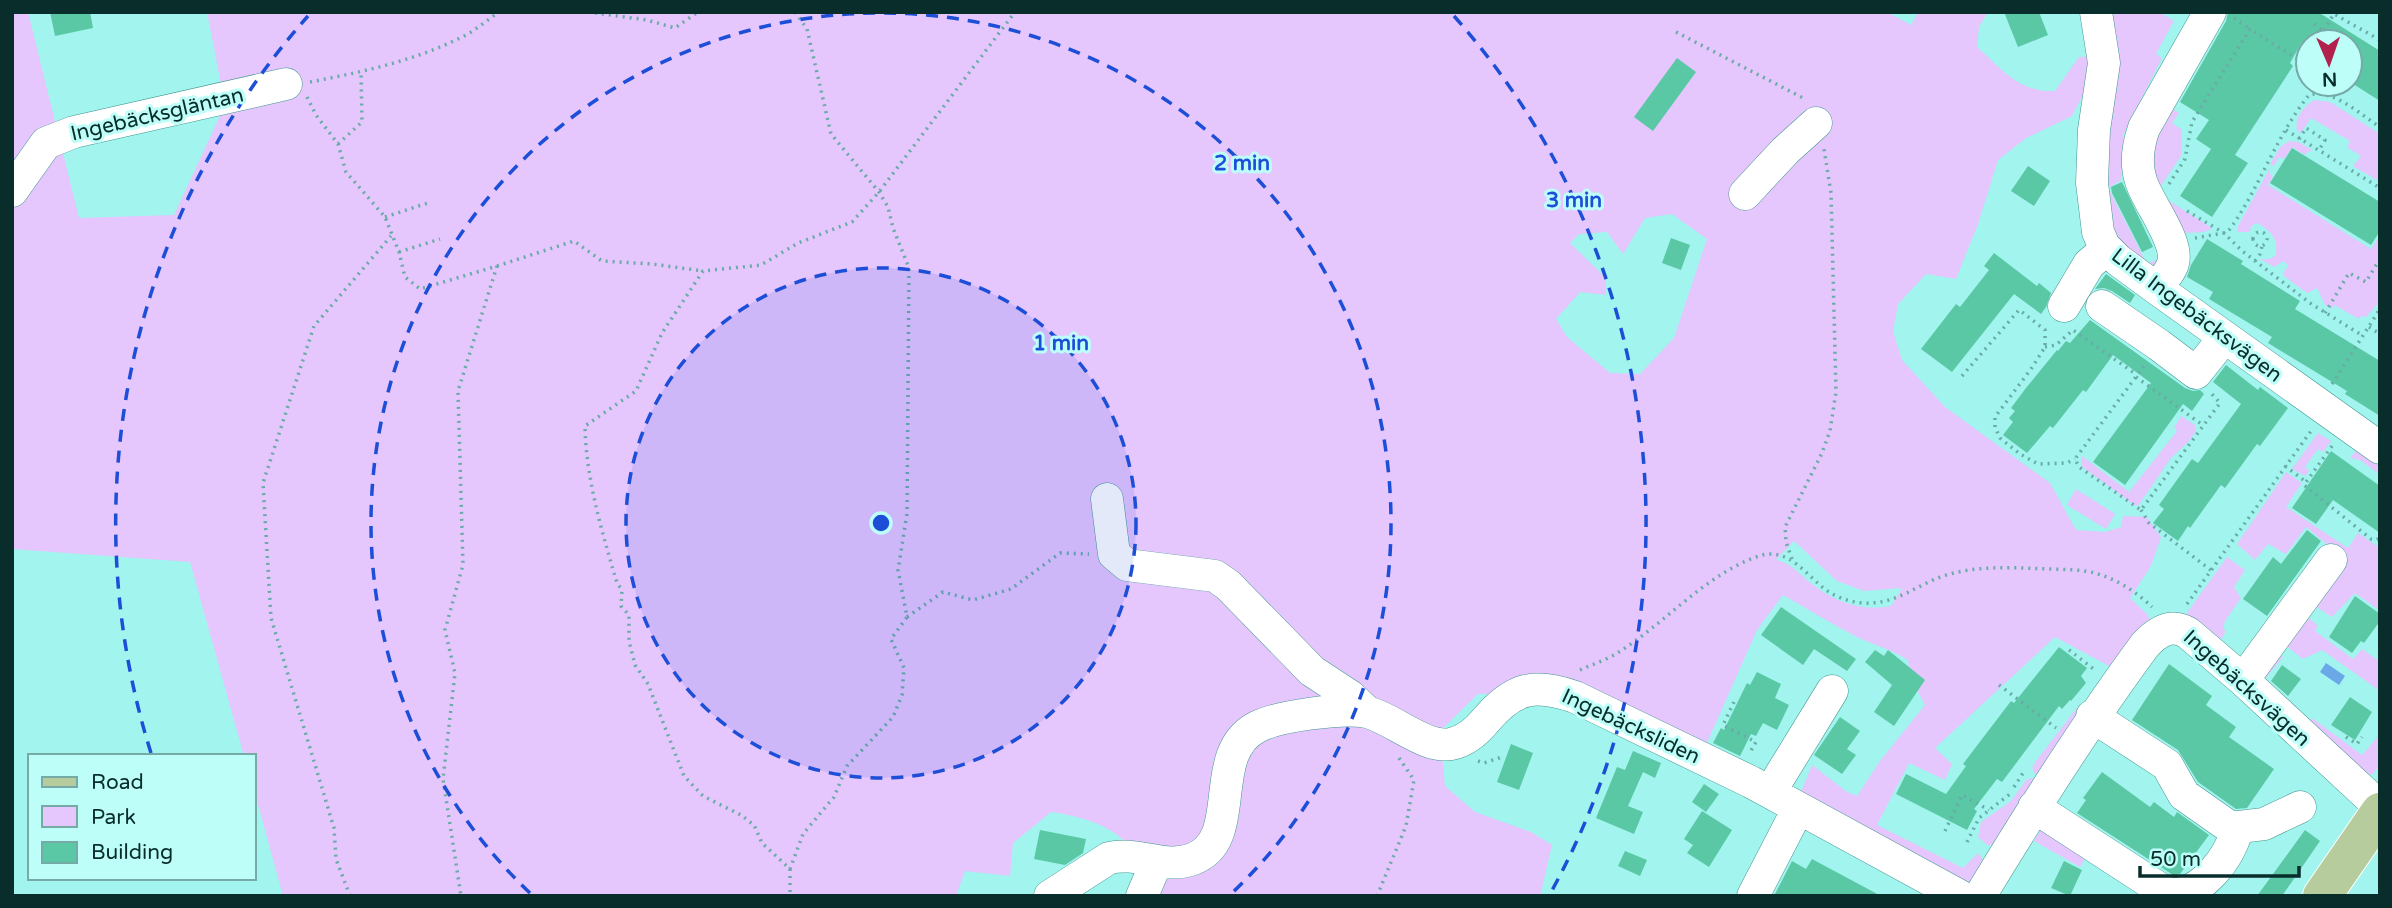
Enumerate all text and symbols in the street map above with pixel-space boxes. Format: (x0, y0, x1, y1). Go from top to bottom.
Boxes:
north arrow (2294, 28, 2364, 98)
text: N (2322, 68, 2338, 90)
street label: Ingebäcksgläntan (68, 82, 246, 147)
text: 2 min (1214, 151, 1270, 176)
text: 3 min (1546, 188, 1602, 213)
street label: Lilla Ingebäcksvägen (2106, 243, 2287, 388)
text: 1 min (1033, 331, 1089, 356)
centre of rings (869, 511, 893, 535)
street label: Ingebäcksvägen (2178, 625, 2315, 752)
street label: Ingebäcksliden (1558, 683, 1704, 769)
legend (28, 754, 256, 880)
text: Road (91, 770, 144, 795)
text: Park (91, 805, 136, 830)
scale bar (2140, 834, 2299, 878)
text: Building (91, 840, 173, 865)
text: 50 m (2150, 847, 2201, 872)

